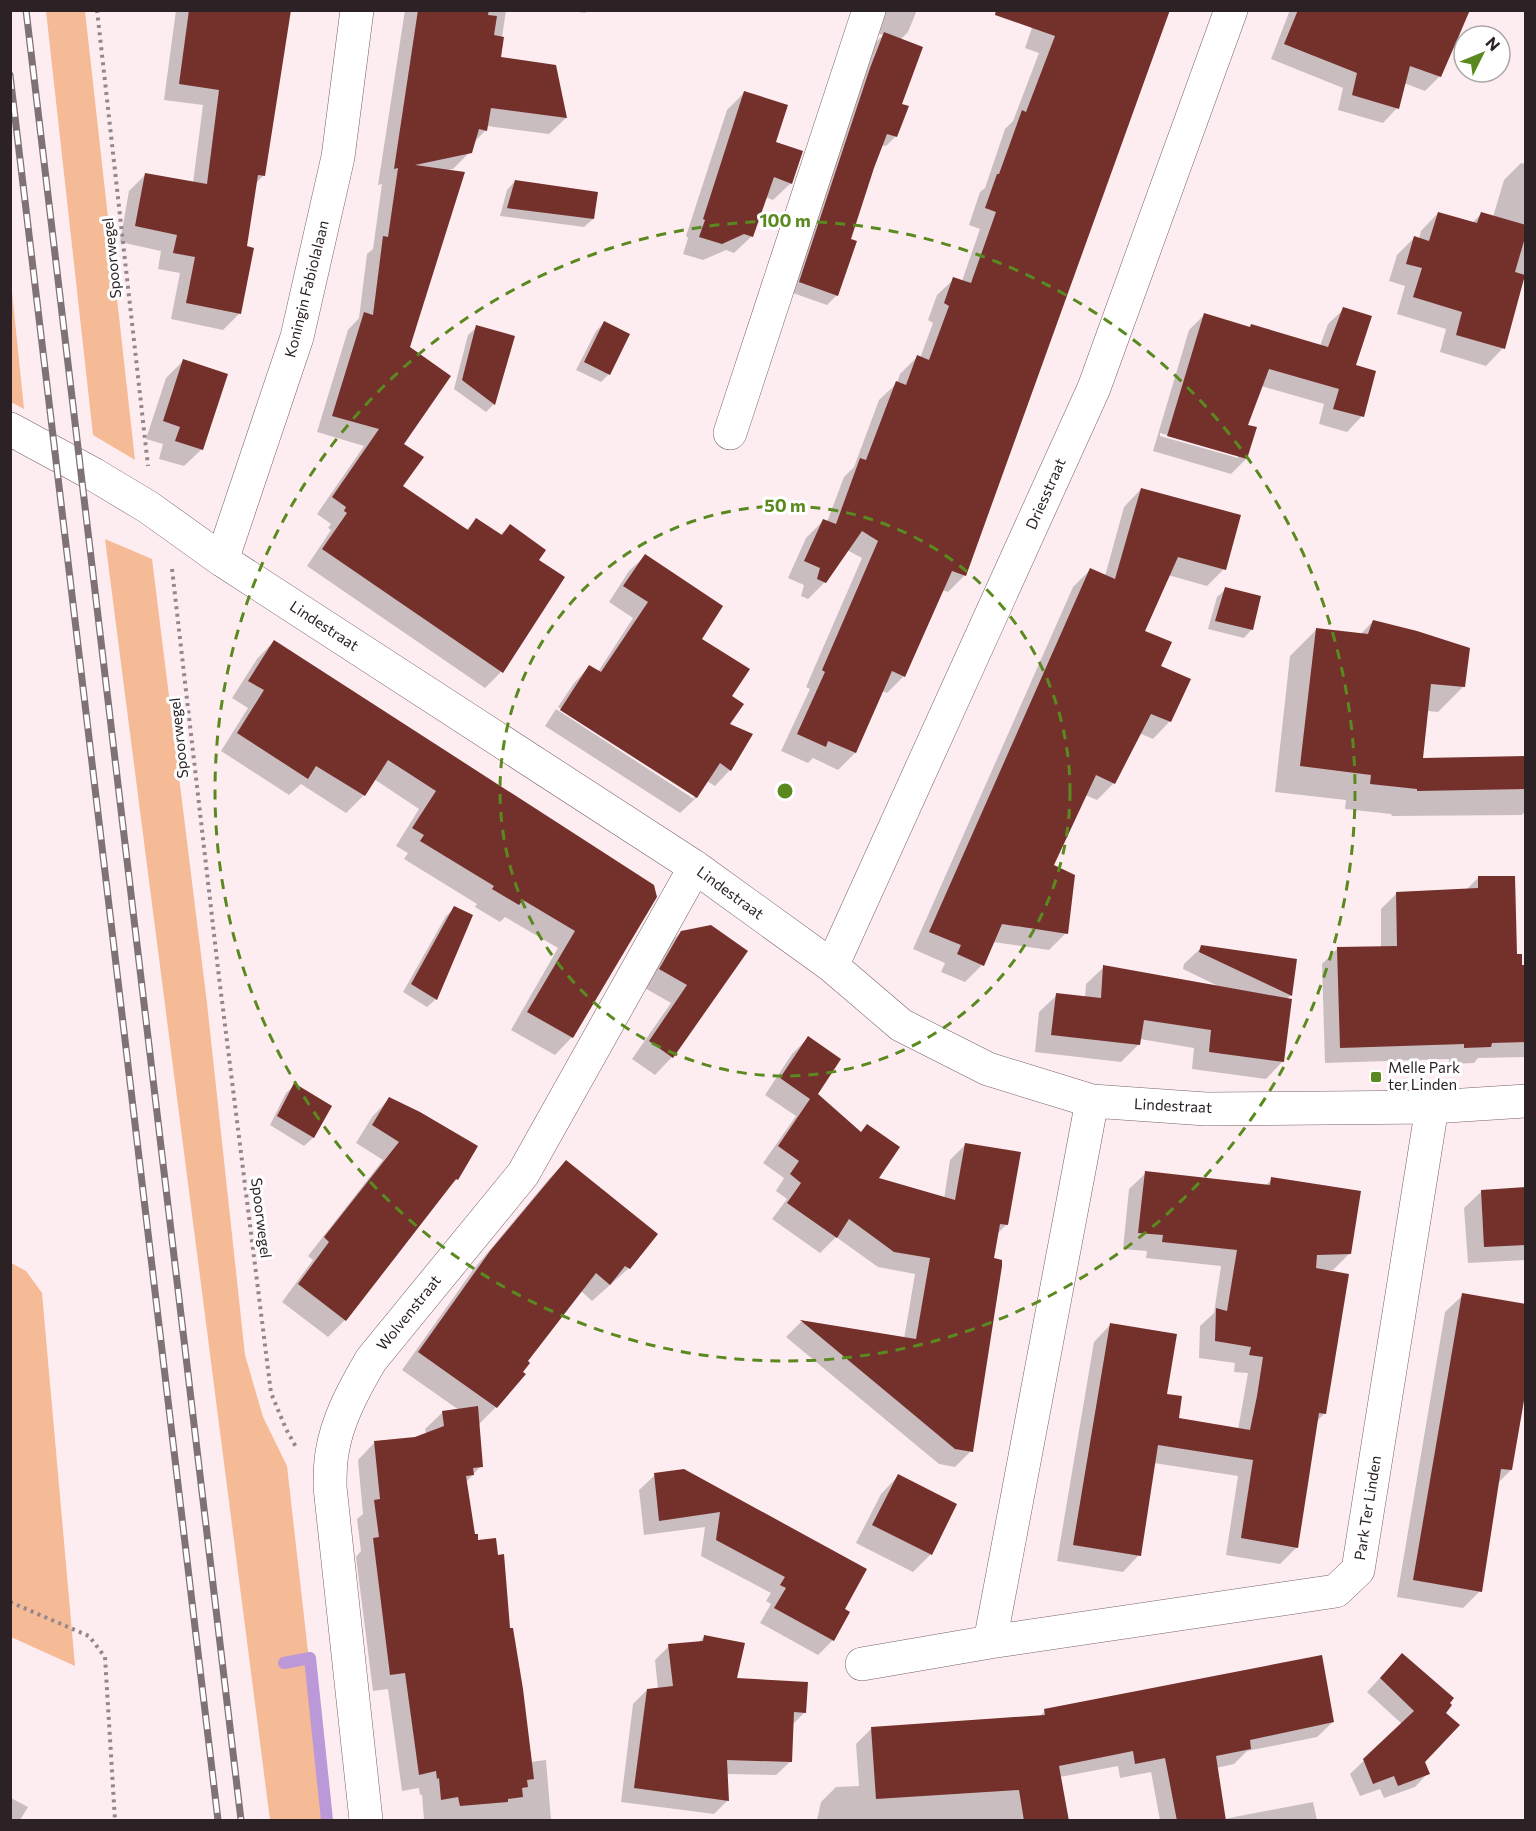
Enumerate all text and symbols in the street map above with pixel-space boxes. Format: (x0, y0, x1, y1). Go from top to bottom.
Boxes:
north arrow (1452, 24, 1512, 84)
text: N (1482, 33, 1504, 54)
text: 100 m (759, 209, 811, 231)
street label: Spoorwegel (98, 217, 124, 299)
street label: Koningin Fabiolalaan (280, 218, 332, 359)
street label: Driesstraat (1021, 455, 1069, 532)
text: 50 m (764, 494, 806, 516)
street label: Lindestraat (287, 596, 362, 654)
street label: Spoorwegel (165, 697, 191, 779)
centre of rings (775, 781, 795, 801)
street label: Lindestraat (694, 862, 768, 922)
place label: Melle Park ter Linden (1388, 1058, 1460, 1093)
marker: Melle Park ter Linden (1369, 1070, 1383, 1084)
street label: Lindestraat (1134, 1094, 1213, 1116)
street label: Spoorwegel (248, 1177, 276, 1259)
street label: Wolvenstraat (372, 1271, 444, 1354)
street label: Park Ter Linden (1350, 1454, 1384, 1561)

